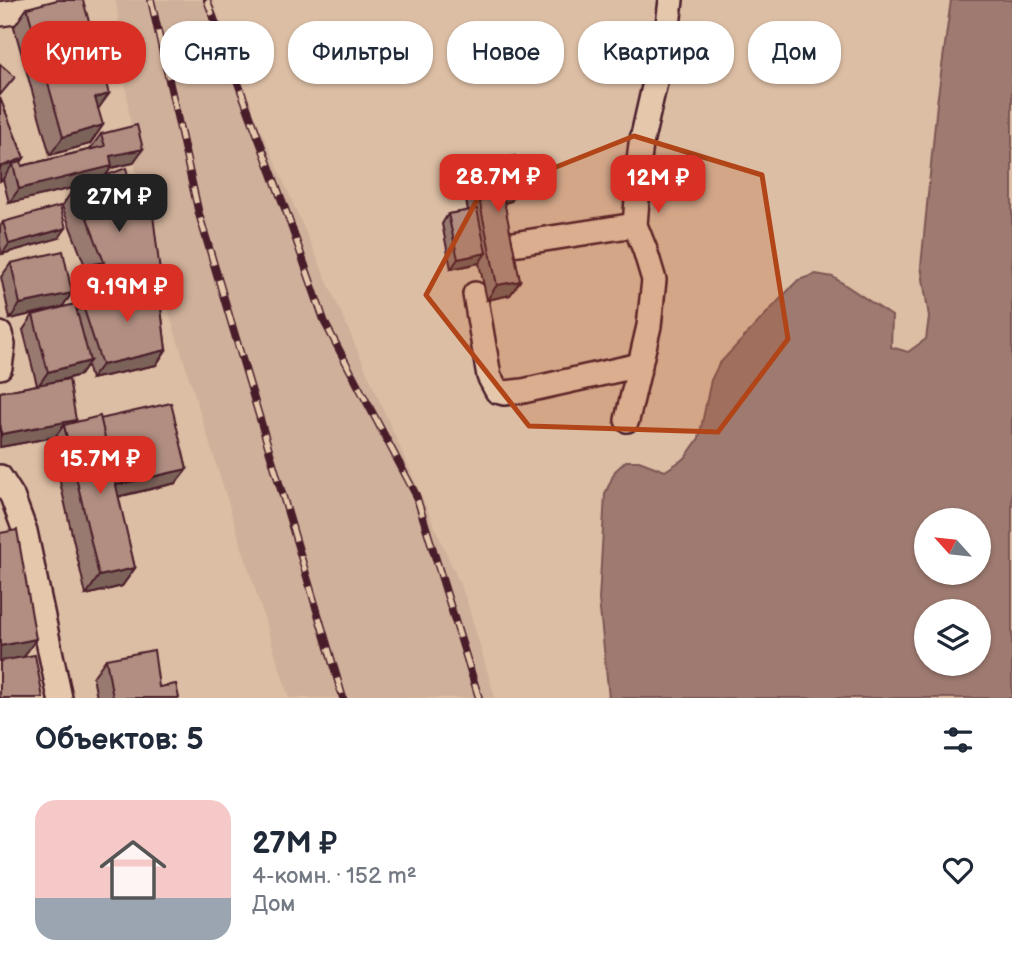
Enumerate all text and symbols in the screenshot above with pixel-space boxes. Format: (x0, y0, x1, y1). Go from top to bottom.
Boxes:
chip: Купить (21, 21, 146, 84)
chip: Снять (160, 21, 274, 84)
chip: Фильтры (288, 21, 433, 84)
chip: Новое (447, 21, 564, 84)
chip: Квартира (578, 21, 734, 84)
chip: Дом (748, 21, 841, 84)
pin: 28.7M ₽ (433, 154, 563, 214)
pin: 12M ₽ (609, 156, 707, 215)
text: 28.7M ₽ (456, 163, 540, 191)
text: 12M ₽ (627, 164, 689, 192)
pin: 27M ₽ (70, 174, 168, 234)
text: 27M ₽ (86, 183, 152, 211)
pin: 9.19M ₽ (62, 264, 192, 324)
text: 9.19M ₽ (86, 273, 168, 301)
pin: 15.7M ₽ (35, 436, 165, 496)
text: 15.7M ₽ (60, 445, 140, 473)
north arrow (914, 508, 990, 584)
map controls (914, 508, 991, 676)
button: layers (914, 599, 991, 676)
icon: filters (939, 721, 977, 759)
text: Объектов: 5 (35, 722, 204, 758)
text: 27M ₽ (252, 826, 337, 862)
icon: home (91, 828, 175, 912)
icon: heart (939, 851, 977, 889)
text: 4-комн. · 152 m² (252, 862, 417, 890)
text: Дом (252, 890, 295, 918)

